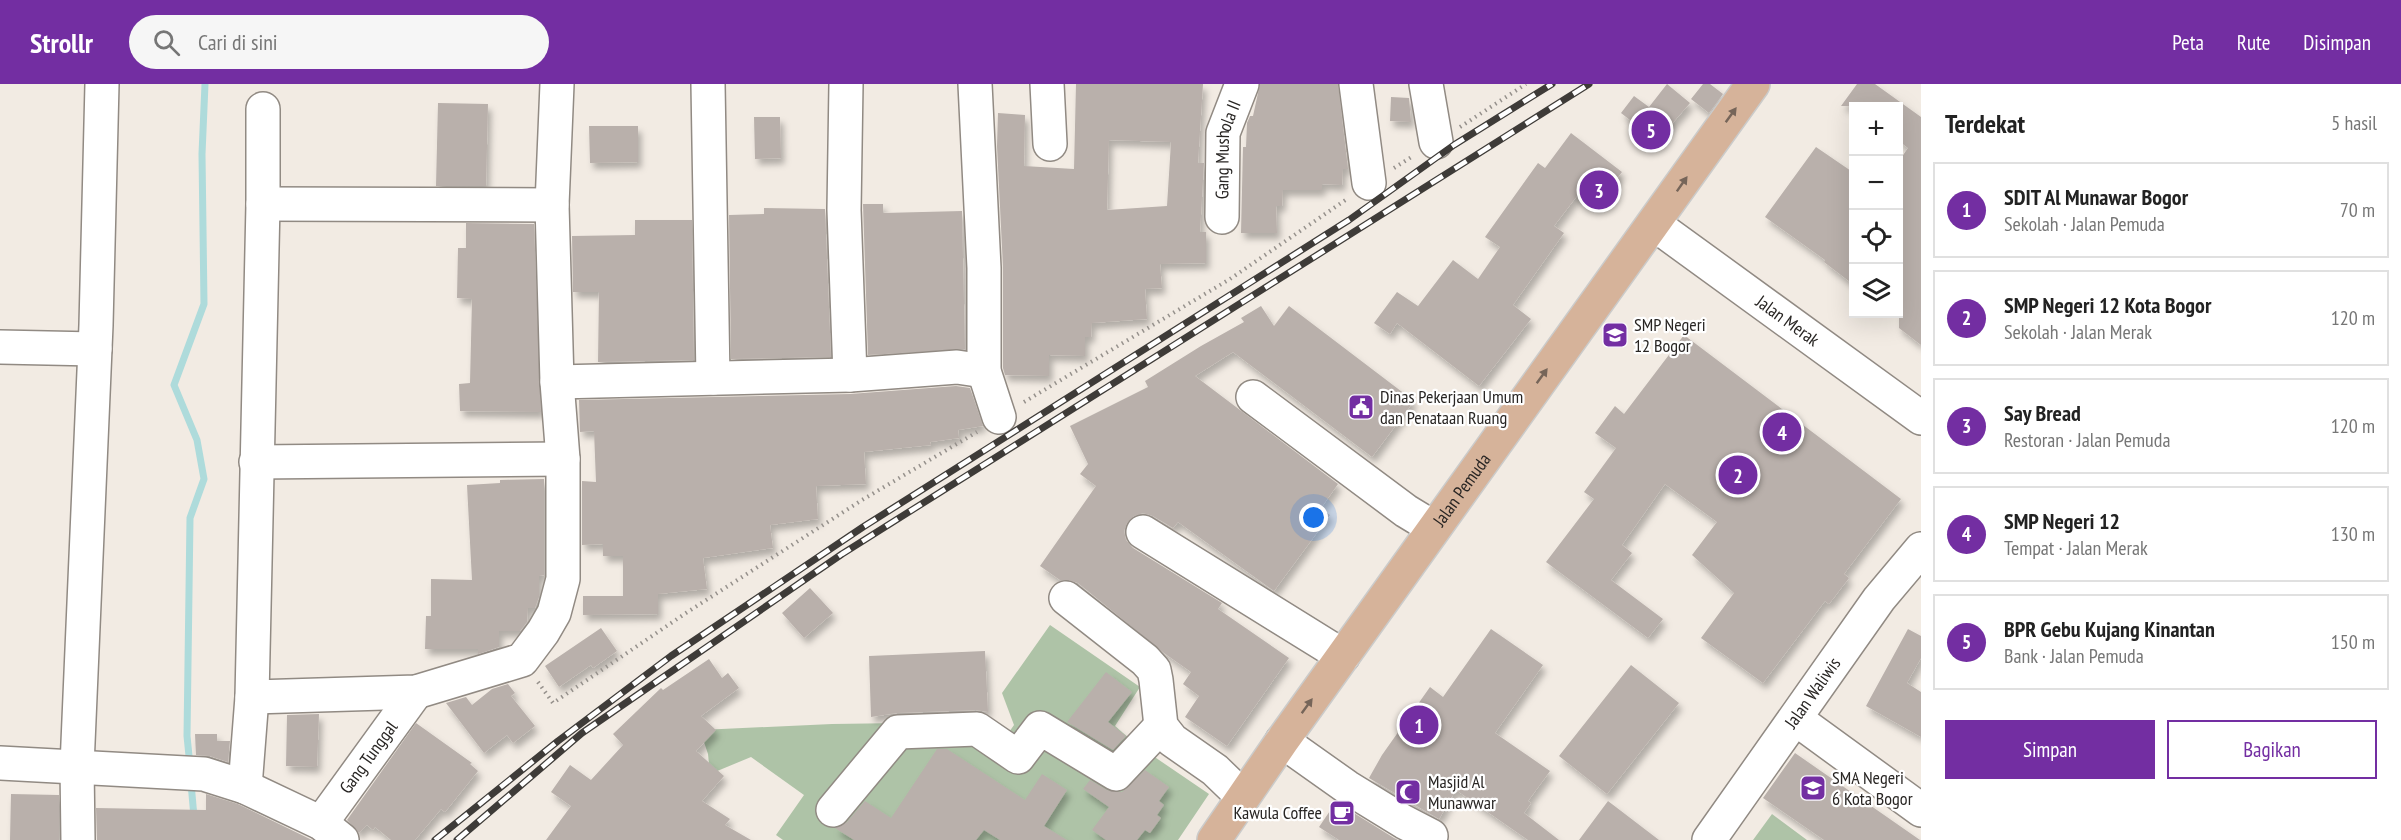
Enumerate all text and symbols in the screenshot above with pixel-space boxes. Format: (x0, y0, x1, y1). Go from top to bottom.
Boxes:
search box (129, 15, 549, 69)
text: Strollr (30, 24, 93, 61)
icon: search (150, 26, 183, 59)
text: Cari di sini (198, 28, 278, 56)
text: Peta (2172, 29, 2204, 56)
text: Rute (2237, 29, 2270, 56)
text: Disimpan (2303, 29, 2371, 56)
street label: Gang Mushola II (1210, 97, 1246, 199)
map controls (1849, 102, 1903, 318)
button: + (1849, 102, 1903, 156)
one-way arrow (1725, 107, 1737, 123)
text: Terdekat (1945, 107, 2025, 140)
pin: 5 (1632, 108, 1670, 152)
text: 5 hasil (2331, 110, 2377, 136)
button: − (1849, 156, 1903, 210)
pin: 3 (1580, 168, 1618, 212)
one-way arrow (1676, 177, 1688, 193)
text: SDIT Al Munawar Bogor (2004, 183, 2188, 211)
text: 1 (1962, 197, 1971, 223)
text: 70 m (2340, 197, 2375, 223)
button: locate (1849, 210, 1903, 264)
text: Sekolah · Jalan Pemuda (2004, 211, 2165, 237)
button: layers (1849, 264, 1903, 318)
street label: Jalan Merak (1751, 289, 1824, 351)
text: SMP Negeri 12 Kota Bogor (2004, 291, 2211, 319)
text: 2 (1962, 305, 1971, 331)
text: 120 m (2331, 305, 2375, 331)
place label: SMP Negeri 12 Bogor (1634, 313, 1706, 357)
text: Sekolah · Jalan Merak (2004, 319, 2152, 345)
school or university icon: SMP Negeri 12 Bogor (1600, 320, 1630, 350)
one-way arrow (1536, 369, 1548, 384)
place label: Dinas Pekerjaan Umum dan Penataan Ruang (1380, 385, 1523, 429)
public building icon: Dinas Pekerjaan Umum dan Penataan Ruang (1346, 392, 1376, 422)
text: Say Bread (2004, 399, 2081, 427)
pin: 4 (1762, 410, 1802, 454)
text: 3 (1962, 413, 1971, 439)
text: 120 m (2331, 413, 2375, 439)
text: Restoran · Jalan Pemuda (2004, 427, 2170, 453)
street label: Jalan Pemuda (1427, 449, 1495, 531)
pin: 2 (1718, 452, 1758, 498)
your location (1299, 503, 1328, 532)
text: SMP Negeri 12 (2004, 507, 2120, 535)
text: 4 (1962, 521, 1971, 547)
text: 130 m (2331, 521, 2375, 547)
text: Tempat · Jalan Merak (2004, 535, 2148, 561)
text: BPR Gebu Kujang Kinantan (2004, 615, 2215, 643)
text: 5 (1962, 629, 1971, 655)
text: 150 m (2331, 629, 2375, 655)
text: Bank · Jalan Pemuda (2004, 643, 2144, 669)
street label: Jalan Waliwis (1779, 653, 1845, 733)
one-way arrow (1301, 698, 1313, 714)
pin: 1 (1400, 702, 1438, 748)
street label: Gang Tunggal (334, 716, 403, 798)
button: Simpan (1945, 720, 2155, 779)
button: Bagikan (2167, 720, 2377, 779)
place label: SMA Negeri 6 Kota Bogor (1832, 766, 1913, 810)
place label: Masjid Al Munawwar (1428, 770, 1496, 814)
school or university icon: SMA Negeri 6 Kota Bogor (1798, 773, 1828, 803)
mosque icon: Masjid Al Munawwar (1393, 777, 1423, 807)
cafe icon: Kawula Coffee (1327, 798, 1357, 828)
place label: Kawula Coffee (1233, 801, 1322, 824)

